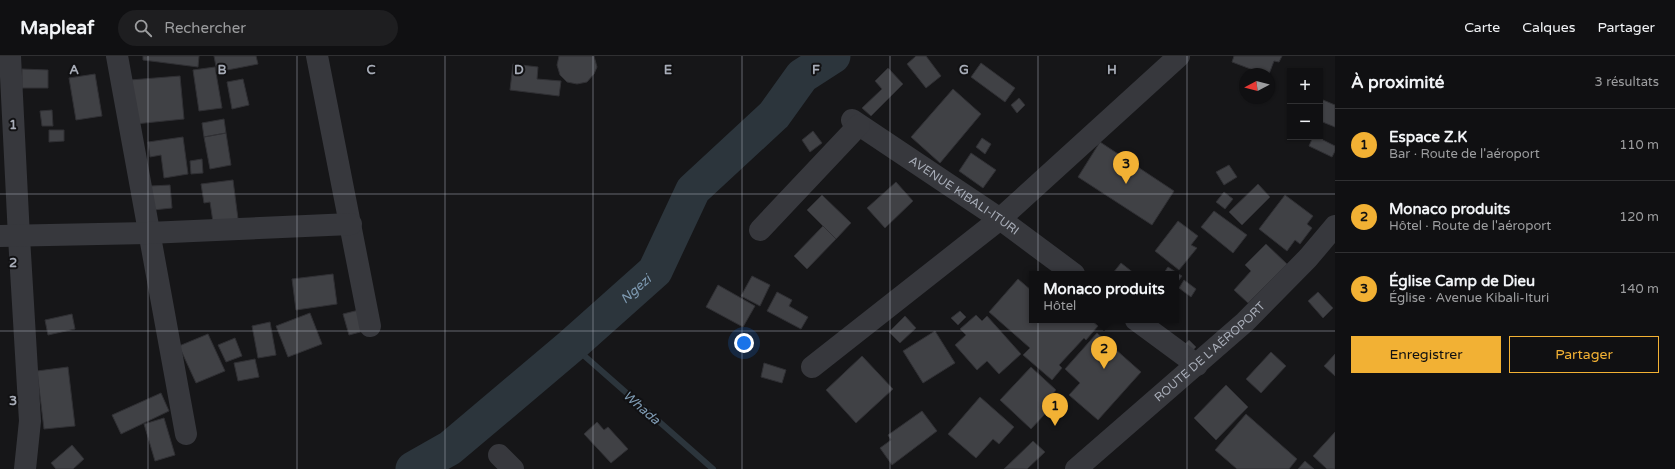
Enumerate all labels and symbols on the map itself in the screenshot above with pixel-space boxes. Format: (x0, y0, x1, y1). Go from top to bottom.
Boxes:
text: A (69, 62, 79, 78)
text: B (217, 62, 227, 78)
text: C (366, 62, 376, 78)
text: D (514, 62, 524, 78)
text: E (664, 62, 672, 78)
text: F (812, 62, 820, 78)
text: G (959, 62, 969, 78)
text: H (1107, 62, 1117, 78)
north arrow (1239, 68, 1275, 104)
text: 1 (9, 117, 17, 133)
pin: 3 (1113, 151, 1139, 184)
street label: AVENUE KIBALI-ITURI (906, 153, 1022, 238)
text: 2 (9, 255, 17, 271)
water label: Ngezi (617, 270, 656, 307)
street label: ROUTE DE L'AÉROPORT (1152, 298, 1269, 405)
your location (734, 333, 754, 353)
pin: 2 (1091, 336, 1117, 369)
water label: Whada (620, 387, 664, 429)
text: 3 (9, 393, 17, 409)
pin: 1 (1042, 393, 1068, 426)

